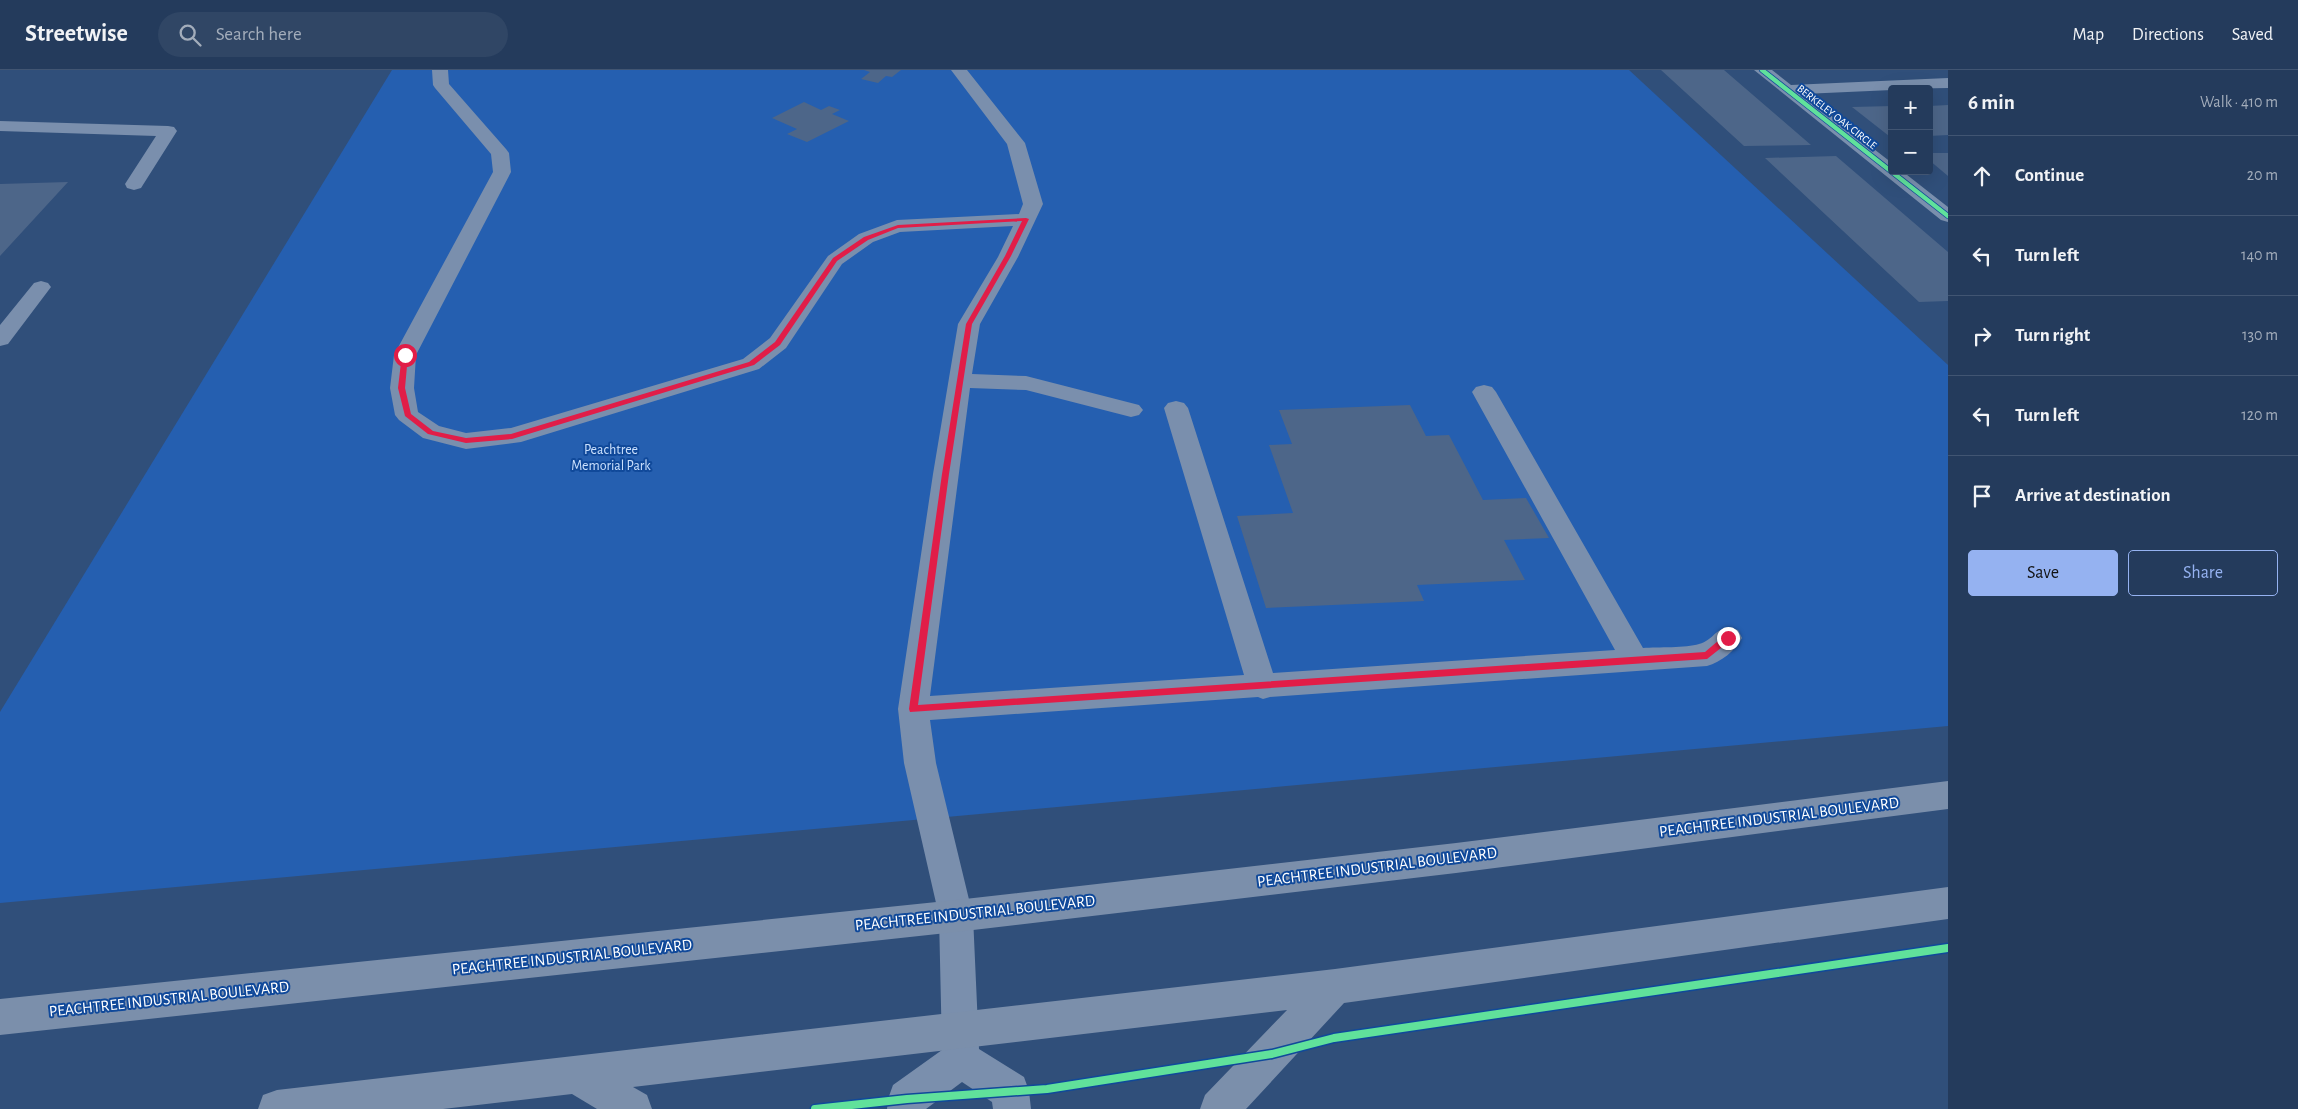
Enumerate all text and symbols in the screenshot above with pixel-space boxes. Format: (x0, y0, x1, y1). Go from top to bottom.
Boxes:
search box (158, 12, 508, 57)
icon: search (176, 21, 204, 49)
text: Streetwise (25, 22, 128, 46)
text: Search here (216, 25, 302, 44)
text: Map (2073, 26, 2104, 44)
text: Directions (2132, 26, 2204, 44)
text: Saved (2232, 26, 2273, 44)
street label: BERKELEY OAK CIRCLE (1795, 83, 1879, 152)
map controls (1888, 85, 1933, 175)
button: + (1888, 85, 1933, 130)
text: 6 min (1968, 92, 2015, 113)
text: Walk · 410 m (2200, 94, 2278, 110)
button: − (1888, 130, 1933, 175)
icon: ahead (1968, 162, 1996, 190)
text: Continue (2015, 166, 2084, 185)
text: 20 m (2247, 167, 2278, 183)
icon: left (1968, 242, 1996, 270)
text: Turn left (2015, 246, 2079, 265)
text: 140 m (2241, 247, 2278, 263)
icon: right (1968, 322, 1996, 350)
text: Turn right (2015, 326, 2090, 345)
text: 130 m (2242, 327, 2278, 343)
route start (394, 344, 417, 367)
icon: left (1968, 402, 1996, 430)
text: Turn left (2015, 406, 2079, 425)
text: 120 m (2241, 407, 2278, 423)
park label: Peachtree Memorial Park (571, 443, 651, 473)
icon: arrive (1968, 482, 1996, 510)
text: Arrive at destination (2015, 486, 2171, 505)
button: Save (1968, 550, 2118, 596)
button: Share (2128, 550, 2278, 596)
route end (1717, 627, 1740, 650)
street label: PEACHTREE INDUSTRIAL BOULEVARD (1658, 794, 1900, 840)
street label: PEACHTREE INDUSTRIAL BOULEVARD (1256, 844, 1498, 890)
street label: PEACHTREE INDUSTRIAL BOULEVARD (854, 892, 1096, 934)
street label: PEACHTREE INDUSTRIAL BOULEVARD (451, 936, 693, 978)
street label: PEACHTREE INDUSTRIAL BOULEVARD (48, 978, 290, 1020)

